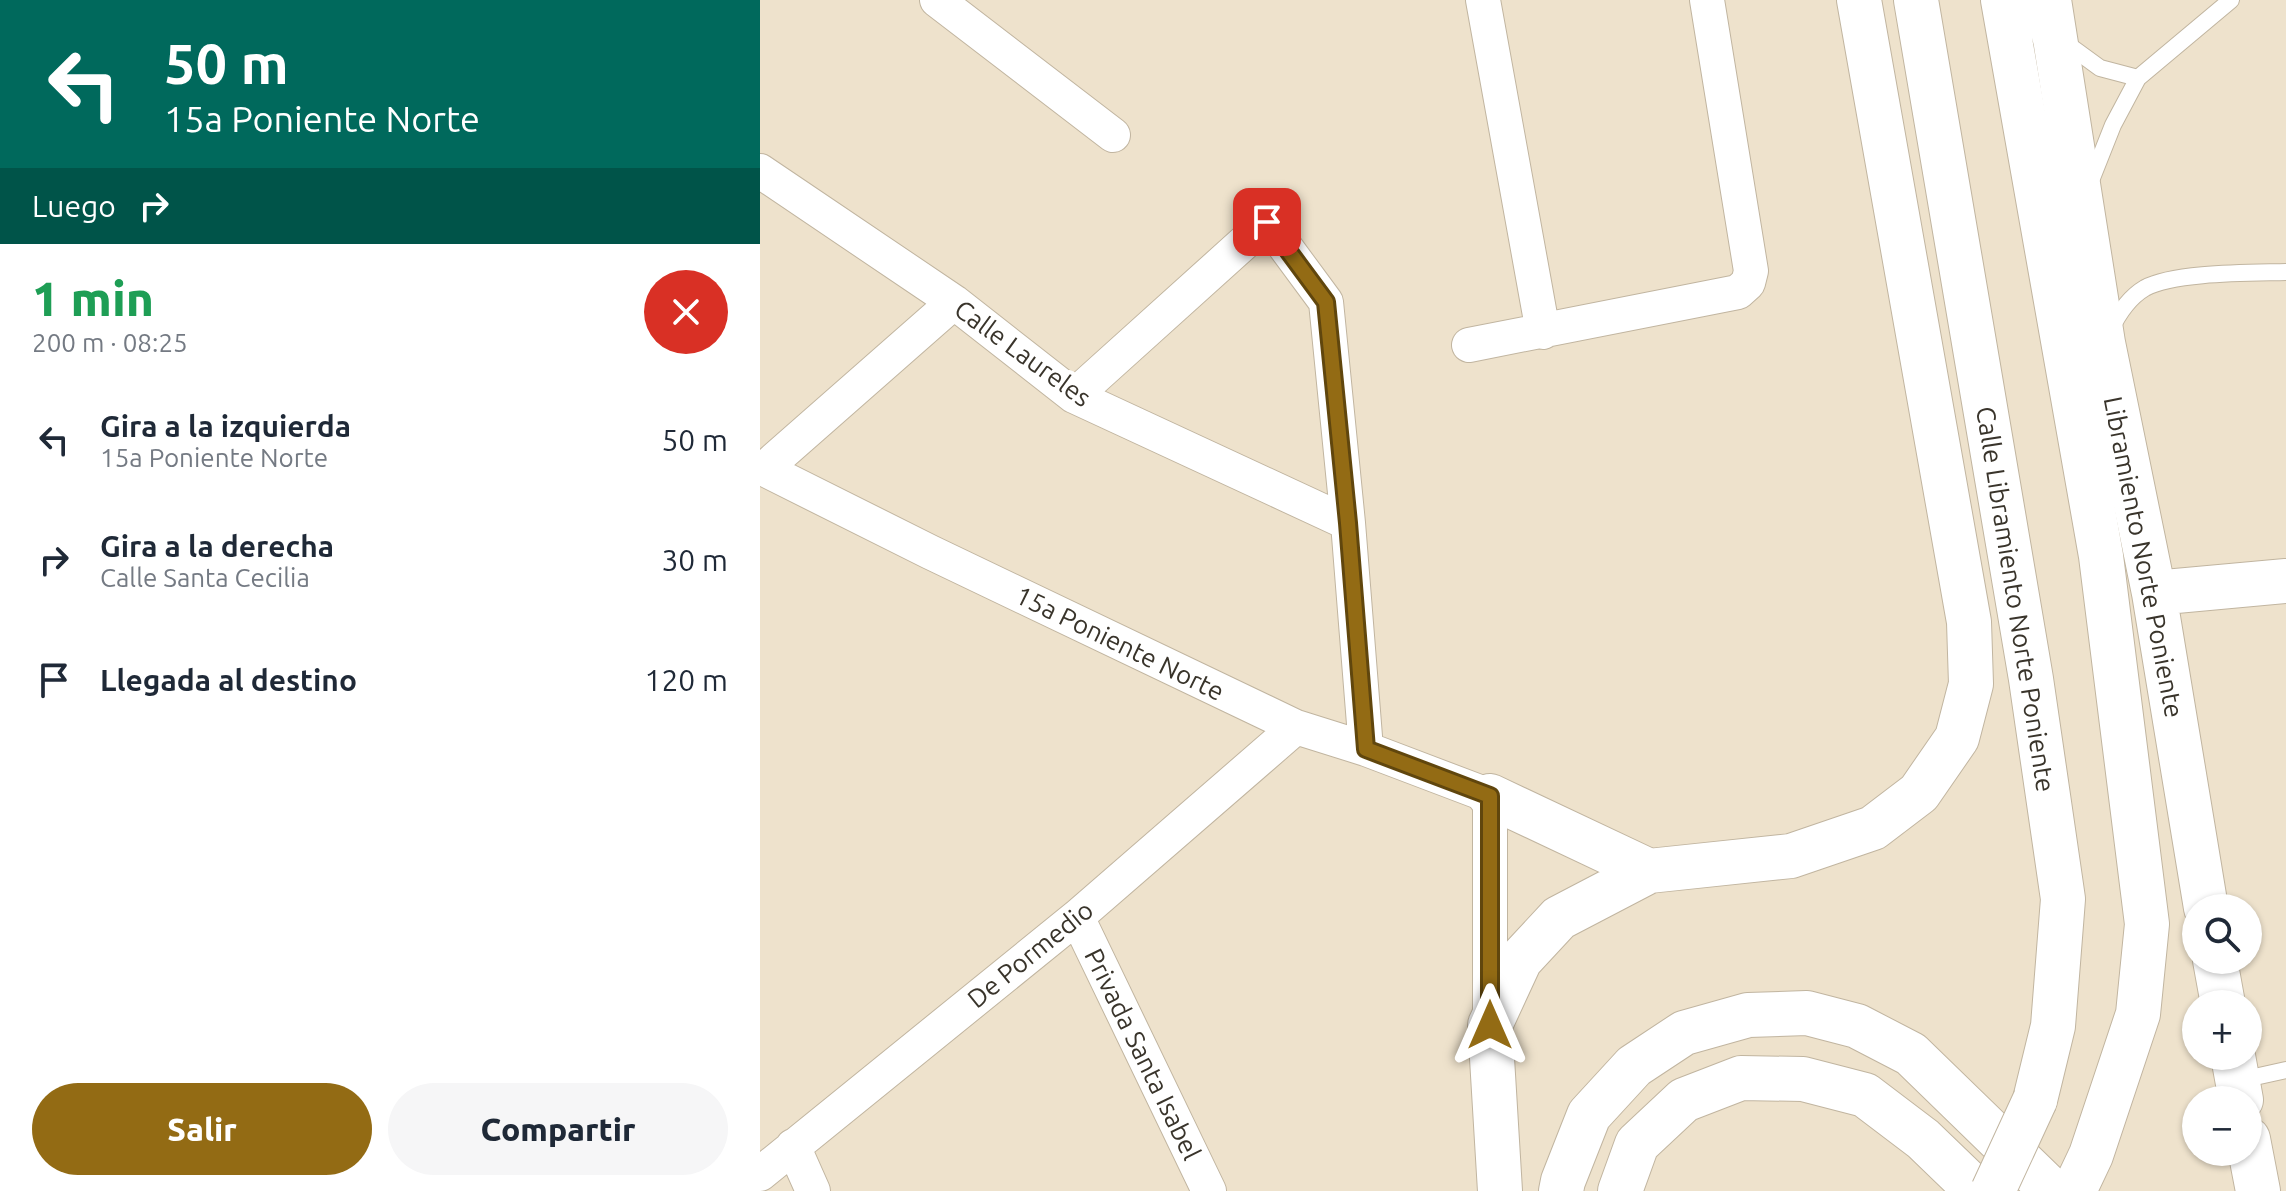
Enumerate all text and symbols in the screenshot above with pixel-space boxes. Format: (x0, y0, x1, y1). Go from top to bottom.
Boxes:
icon: left (32, 32, 136, 136)
text: 50 m (164, 32, 289, 95)
text: 15a Poniente Norte (164, 98, 480, 139)
icon: right (132, 184, 176, 228)
pin (1233, 188, 1301, 256)
text: Luego (32, 189, 116, 223)
icon: arrive (1245, 200, 1289, 244)
button: close (644, 270, 728, 354)
text: 1 min (32, 271, 154, 325)
street label: Calle Laureles (949, 294, 1097, 412)
text: 200 m · 08:25 (32, 328, 188, 357)
street label: Libramiento Norte Poniente (2099, 394, 2189, 720)
street label: Calle Libramiento Norte Poniente (1971, 404, 2061, 794)
text: Gira a la izquierda (100, 409, 351, 443)
icon: left (32, 418, 76, 462)
text: 50 m (661, 423, 728, 457)
text: 15a Poniente Norte (100, 443, 328, 472)
text: Gira a la derecha (100, 529, 334, 563)
icon: right (32, 538, 76, 582)
text: 30 m (661, 543, 728, 577)
text: Calle Santa Cecilia (100, 563, 310, 592)
street label: 15a Poniente Norte (1011, 580, 1229, 706)
icon: arrive (32, 658, 76, 702)
text: Llegada al destino (100, 663, 357, 697)
text: 120 m (644, 663, 728, 697)
map controls (2182, 894, 2262, 1166)
button: search (2182, 894, 2262, 974)
street label: De Pormedio (962, 895, 1098, 1013)
street label: Privada Santa Isabel (1079, 944, 1207, 1164)
position arrow (1448, 983, 1532, 1067)
button: + (2182, 990, 2262, 1070)
button: Salir (32, 1083, 372, 1175)
button: Compartir (388, 1083, 728, 1175)
button: − (2182, 1086, 2262, 1166)

